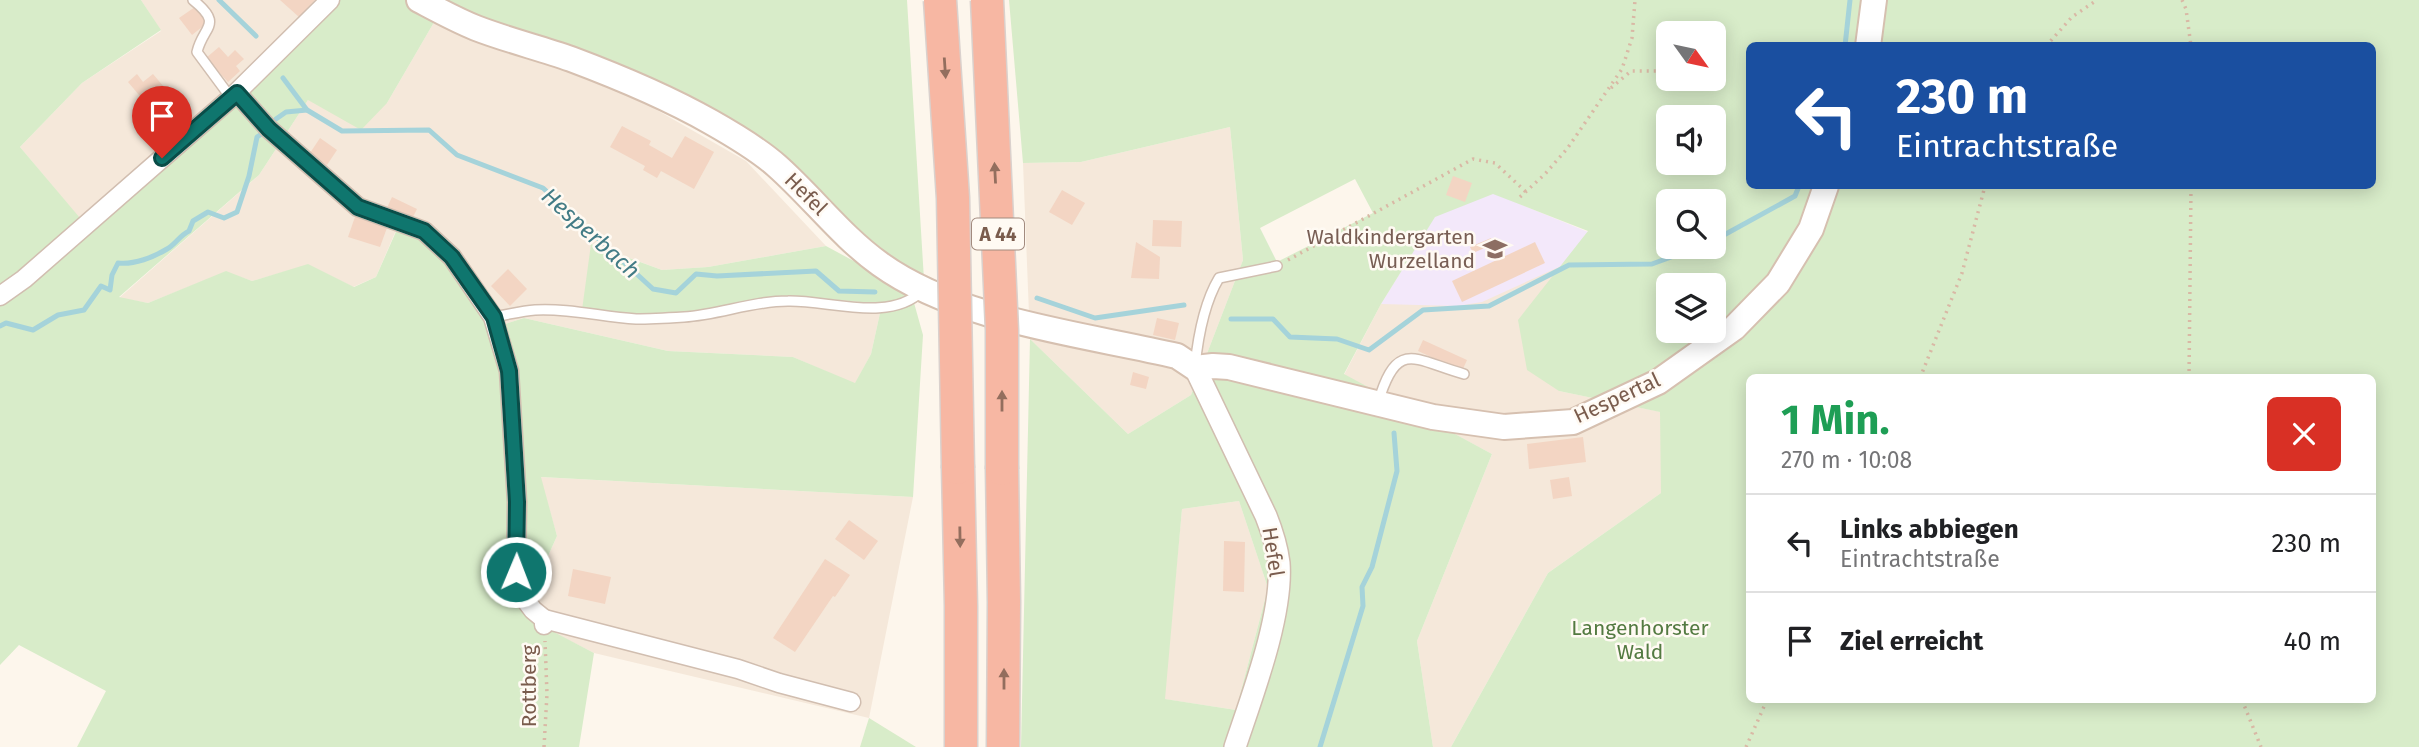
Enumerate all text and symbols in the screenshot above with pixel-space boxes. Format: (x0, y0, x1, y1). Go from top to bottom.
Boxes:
north arrow (1656, 21, 1726, 91)
map controls (1656, 21, 1726, 343)
one-way arrow (939, 57, 950, 79)
text: 230 m (1896, 67, 2028, 126)
icon: left (1781, 70, 1872, 161)
pin (132, 86, 192, 158)
icon: arrive (143, 97, 181, 135)
button: sound (1656, 105, 1726, 175)
text: Eintrachtstraße (1896, 127, 2118, 165)
one-way arrow (990, 162, 1001, 184)
street label: Hefel (779, 167, 833, 221)
water label: Hesperbach (536, 182, 646, 284)
button: search (1656, 189, 1726, 259)
road number: A 44 (972, 218, 1024, 250)
place label: Waldkindergarten Wurzelland (1307, 224, 1475, 274)
school or university icon: Waldkindergarten Wurzelland (1481, 235, 1509, 263)
button: layers (1656, 273, 1726, 343)
street label: Hespertal (1570, 367, 1664, 429)
one-way arrow (996, 390, 1008, 412)
text: 1 Min. (1781, 395, 1890, 445)
button: close (2267, 397, 2341, 471)
text: 270 m · 10:08 (1781, 446, 1912, 474)
text: Links abbiegen (1840, 514, 2019, 545)
icon: left (1781, 524, 1819, 562)
street label: Hefel (1256, 525, 1290, 579)
one-way arrow (954, 526, 966, 548)
text: 230 m (2272, 528, 2341, 559)
position arrow (479, 535, 553, 609)
text: Eintrachtstraße (1840, 545, 2000, 573)
park label: Langenhorster Wald (1571, 615, 1709, 665)
icon: arrive (1781, 622, 1819, 660)
text: Ziel erreicht (1840, 626, 1983, 657)
text: 40 m (2283, 626, 2341, 657)
street label: Rottberg (516, 645, 542, 727)
one-way arrow (998, 668, 1010, 690)

